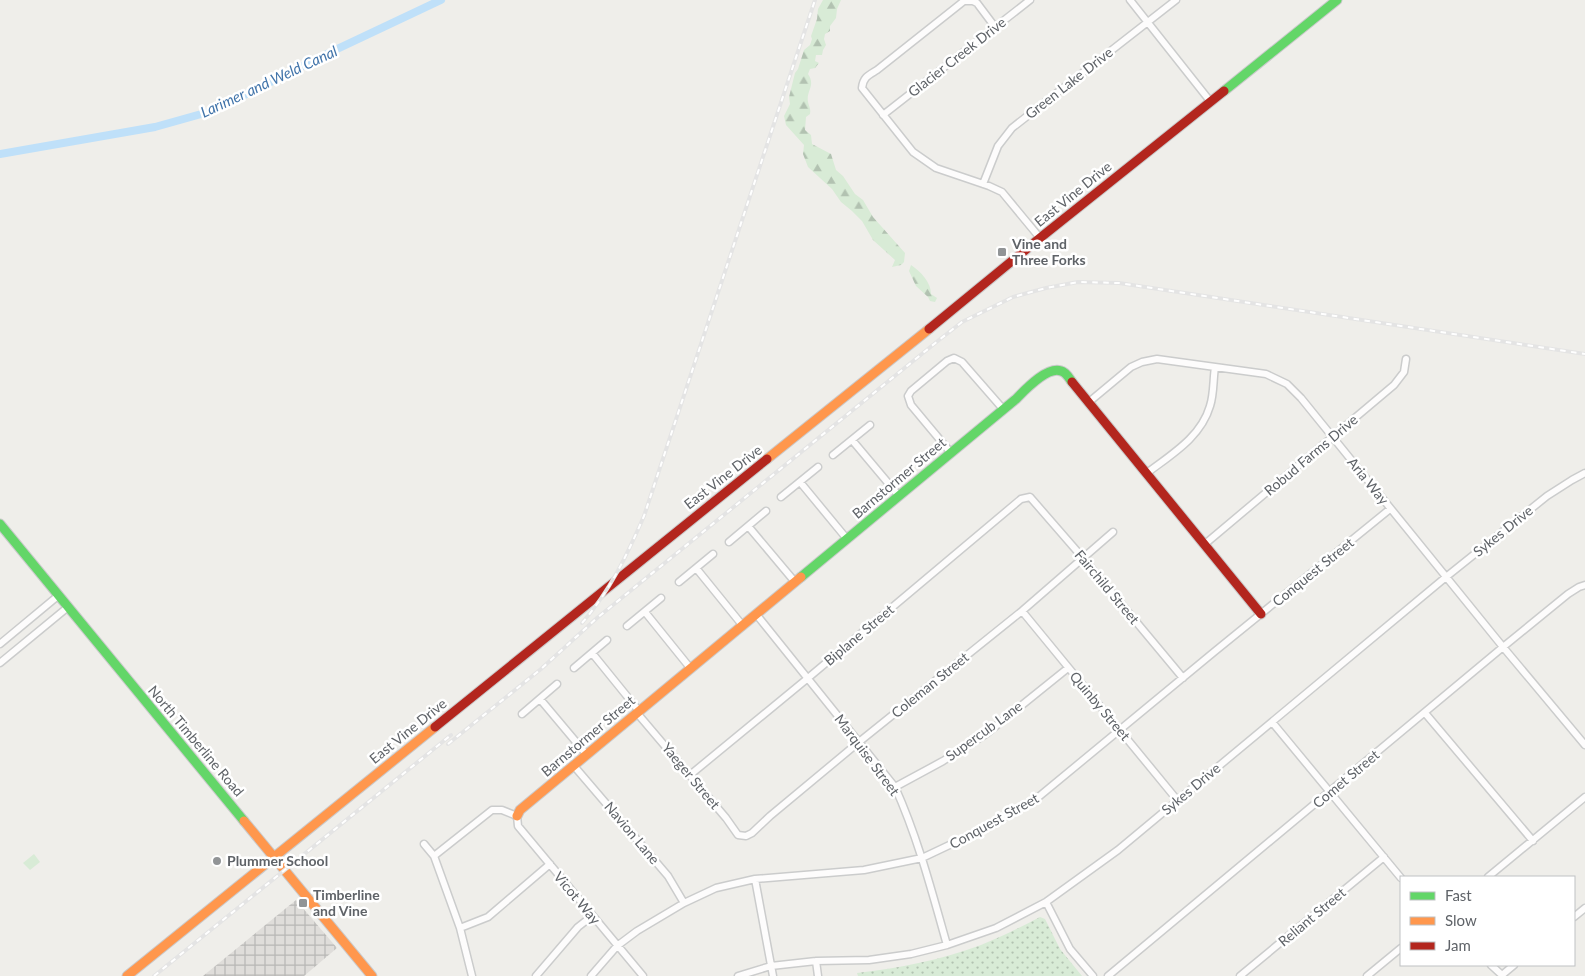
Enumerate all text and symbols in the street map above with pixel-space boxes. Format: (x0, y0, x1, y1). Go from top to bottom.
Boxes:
street label: Glacier Creek Drive (904, 13, 1009, 100)
water label: Larimer and Weld Canal (197, 41, 340, 121)
street label: Green Lake Drive (1022, 43, 1116, 122)
street label: East Vine Drive (1031, 157, 1115, 230)
place label: Vine and Three Forks (1011, 235, 1086, 268)
marker: Vine and Three Forks (996, 246, 1008, 258)
street label: Robud Farms Drive (1260, 411, 1361, 499)
street label: Barnstormer Street (848, 433, 949, 522)
street label: East Vine Drive (680, 441, 765, 512)
street label: Aria Way (1344, 454, 1393, 508)
street label: Sykes Drive (1470, 501, 1536, 560)
street label: Conquest Street (1269, 534, 1357, 610)
street label: Fairchild Street (1071, 546, 1143, 627)
street label: Biplane Street (820, 600, 897, 669)
street label: Coleman Street (888, 648, 972, 721)
street label: Quinby Street (1067, 668, 1134, 744)
street label: North Timberline Road (145, 682, 248, 800)
street label: Barnstormer Street (537, 691, 638, 780)
street label: East Vine Drive (366, 694, 450, 767)
street label: Supercub Lane (942, 697, 1025, 764)
street label: Marquise Street (831, 711, 904, 799)
street label: Yaeger Street (659, 739, 724, 812)
street label: Comet Street (1309, 746, 1382, 811)
street label: Sykes Drive (1158, 759, 1224, 818)
street label: Conquest Street (946, 789, 1041, 852)
street label: Navion Lane (601, 798, 664, 867)
place label: Plummer School (227, 852, 328, 869)
marker: Plummer School (211, 855, 223, 867)
street label: Vicot Way (551, 868, 605, 928)
legend (1400, 876, 1575, 966)
street label: Reliant Street (1275, 884, 1349, 950)
place label: Timberline and Vine (313, 886, 380, 919)
text: Fast (1445, 886, 1472, 904)
marker: Timberline and Vine (297, 897, 309, 909)
text: Slow (1445, 911, 1477, 929)
text: Jam (1445, 936, 1471, 954)

